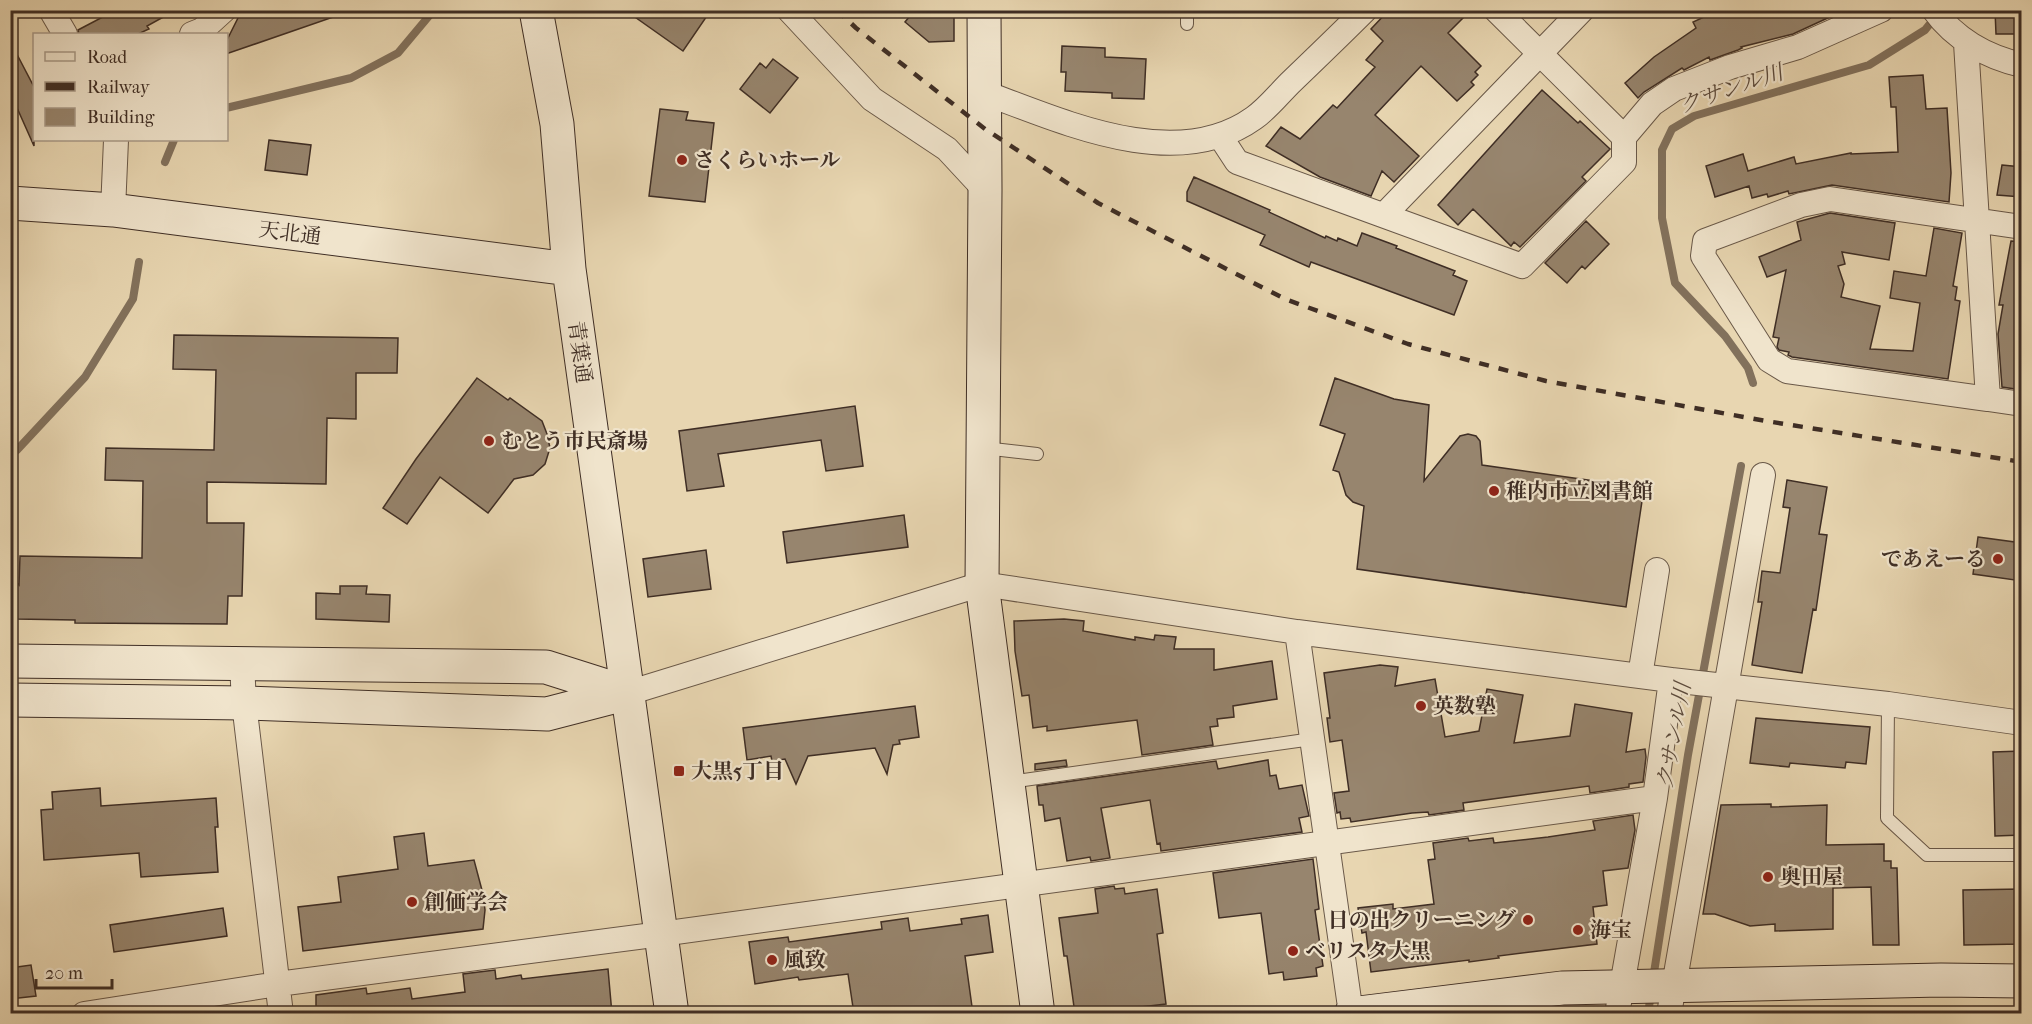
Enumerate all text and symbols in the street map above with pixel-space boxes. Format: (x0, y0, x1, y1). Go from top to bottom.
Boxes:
legend (33, 33, 228, 141)
text: Road (87, 47, 127, 68)
water label: クサンル川 (1676, 58, 1788, 119)
text: Railway (87, 77, 151, 98)
text: Building (87, 107, 155, 128)
place label: さくらいホール (694, 148, 841, 172)
marker: さくらいホール (675, 153, 689, 167)
street label: 天北通 (257, 217, 323, 249)
street label: 青葉通 (564, 319, 596, 385)
place label: むとう市民斎場 (501, 429, 648, 453)
marker: むとう市民斎場 (482, 434, 496, 448)
place label: 稚内市立図書館 (1506, 479, 1653, 503)
marker: 稚内市立図書館 (1487, 484, 1501, 498)
place label: であえーる (1881, 547, 1986, 571)
marker: であえーる (1991, 552, 2005, 566)
water label: クサンル川 (1652, 678, 1697, 792)
place label: 英数塾 (1433, 694, 1496, 718)
marker: 英数塾 (1414, 699, 1428, 713)
place label: 大黒5丁目 (691, 759, 784, 783)
marker: 大黒5丁目 (672, 764, 686, 778)
place label: 奥田屋 (1780, 865, 1843, 889)
marker: 奥田屋 (1761, 870, 1775, 884)
place label: 創価学会 (424, 890, 508, 914)
marker: 創価学会 (405, 895, 419, 909)
place label: 日の出クリーニング (1327, 908, 1516, 932)
marker: 日の出クリーニング (1521, 913, 1535, 927)
place label: 海宝 (1590, 918, 1632, 942)
marker: 海宝 (1571, 923, 1585, 937)
place label: ベリスタ大黒 (1305, 939, 1431, 963)
marker: ベリスタ大黒 (1286, 944, 1300, 958)
place label: 風致 (784, 948, 826, 972)
scale bar (36, 952, 112, 990)
marker: 風致 (765, 953, 779, 967)
text: 20 m (45, 963, 83, 984)

